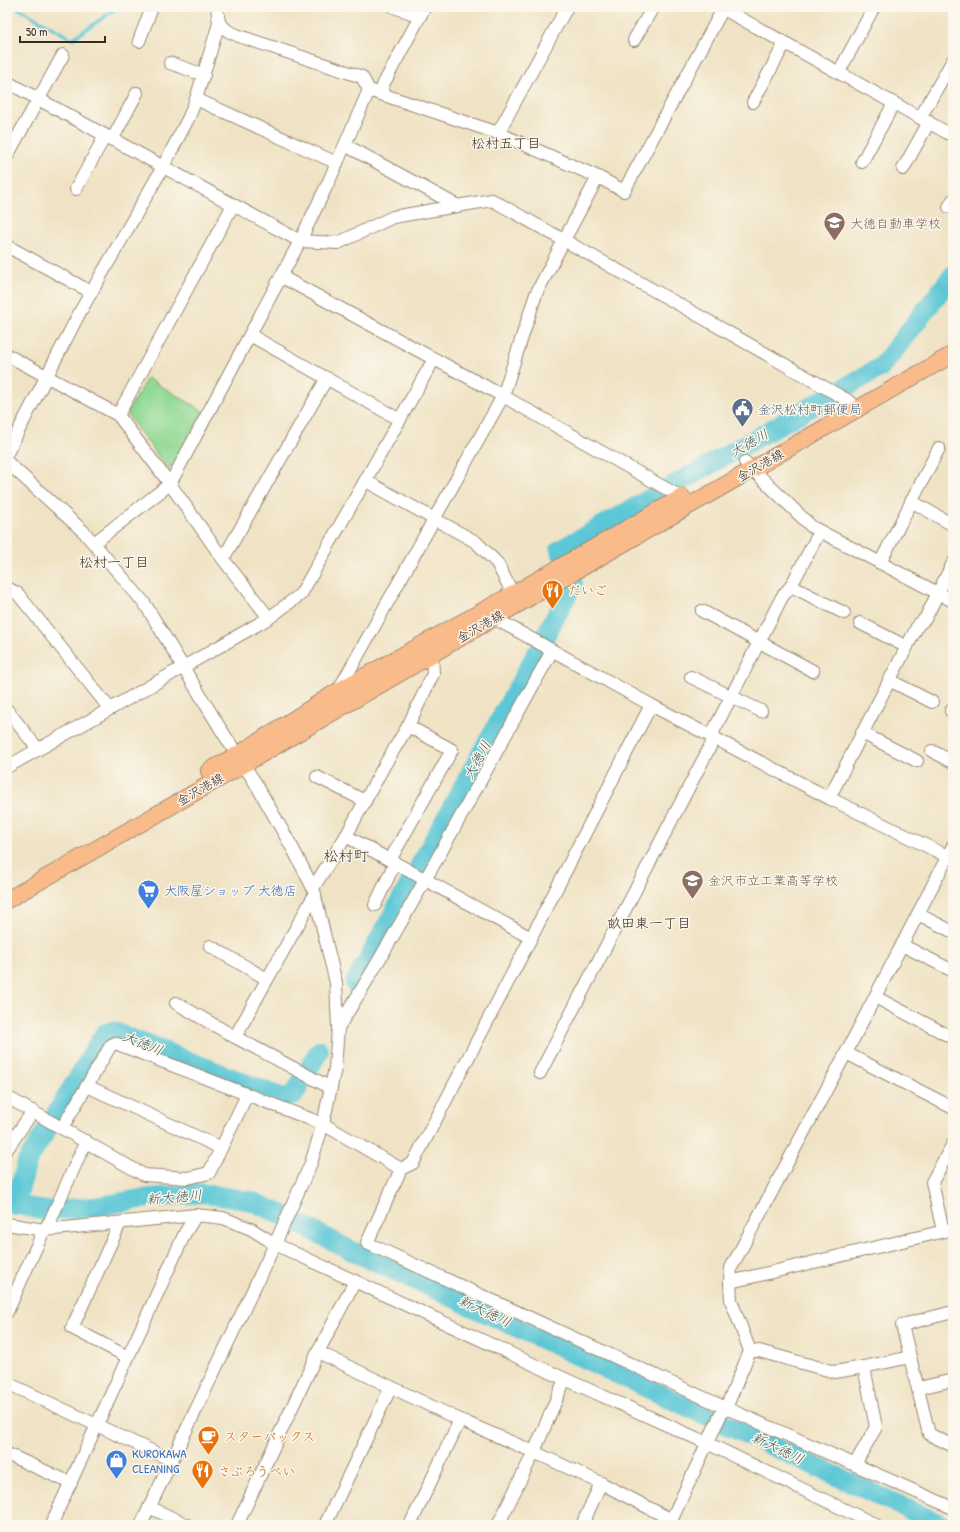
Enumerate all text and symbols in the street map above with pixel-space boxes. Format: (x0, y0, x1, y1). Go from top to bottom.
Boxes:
scale bar (20, 18, 105, 44)
text: 50 m (26, 23, 47, 40)
district label: 松村五丁目 (471, 133, 541, 152)
school or university icon: 大徳自動車学校 (821, 210, 847, 243)
place label: 大徳自動車学校 (850, 214, 941, 232)
public building icon: 金沢松村町郵便局 (729, 396, 755, 429)
place label: 金沢松村町郵便局 (758, 400, 862, 418)
water label: 大徳川 (726, 424, 772, 461)
street label: 金沢港線 (733, 444, 788, 486)
district label: 松村一丁目 (79, 552, 149, 571)
restaurant icon: だいご (540, 577, 566, 610)
place label: だいご (568, 581, 607, 599)
street label: 金沢港線 (453, 605, 508, 647)
water label: 大徳川 (458, 737, 495, 783)
street label: 金沢港線 (173, 768, 228, 810)
district label: 松村町 (323, 845, 369, 866)
school or university icon: 金沢市立工業高等学校 (680, 867, 706, 900)
place label: 金沢市立工業高等学校 (708, 871, 838, 889)
supermarket icon: 大阪屋ショップ 大徳店 (135, 877, 161, 910)
place label: 大阪屋ショップ 大徳店 (164, 881, 296, 899)
district label: 畝田東一丁目 (607, 913, 691, 932)
water label: 大徳川 (120, 1026, 166, 1059)
water label: 新大徳川 (145, 1185, 203, 1208)
water label: 新大徳川 (456, 1290, 515, 1331)
cafe icon: スターバックス (195, 1423, 221, 1456)
place label: スターバックス (224, 1427, 315, 1445)
water label: 新大徳川 (749, 1427, 808, 1468)
place label: KUROKAWA CLEANING (132, 1444, 187, 1477)
shop icon: KUROKAWA CLEANING (103, 1447, 129, 1480)
restaurant icon: さぶろうべい (189, 1458, 215, 1491)
place label: さぶろうべい (218, 1462, 295, 1480)

